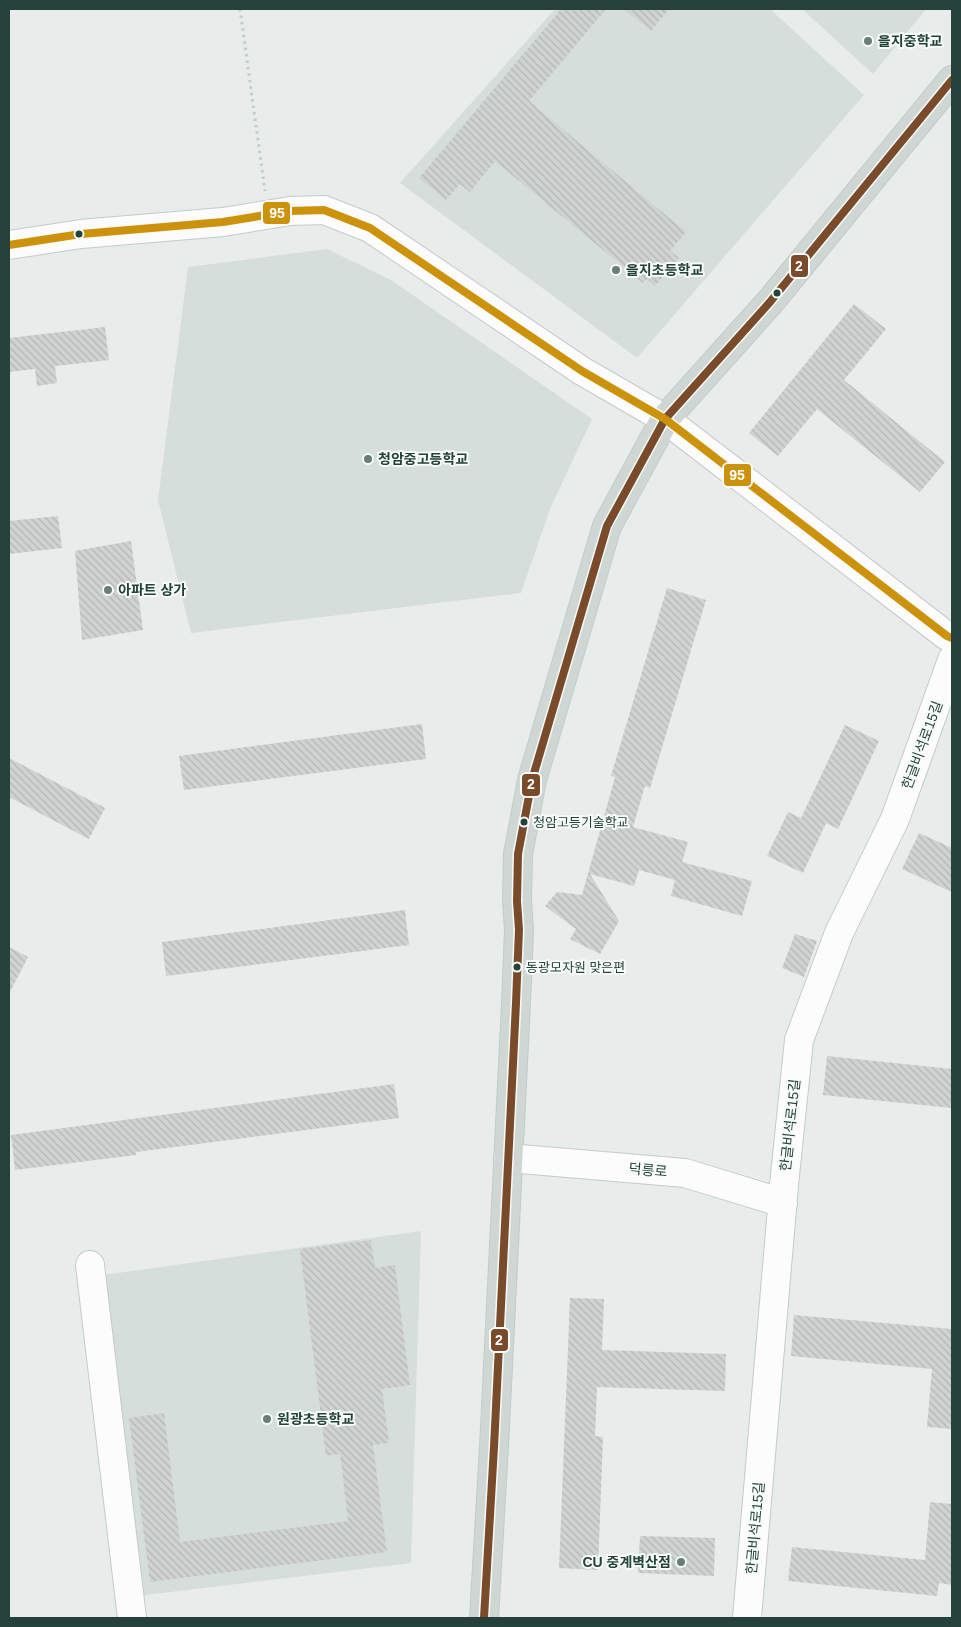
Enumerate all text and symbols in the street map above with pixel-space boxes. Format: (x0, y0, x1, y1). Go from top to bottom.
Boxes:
place label: 을지중학교 (878, 33, 943, 49)
marker: 을지중학교 (862, 35, 874, 47)
line badge: 95 (262, 201, 291, 225)
text: 95 (269, 205, 285, 221)
unlabelled marker (74, 229, 84, 239)
line badge: 2 (790, 254, 809, 278)
text: 2 (795, 258, 803, 274)
place label: 을지초등학교 (626, 262, 703, 278)
marker: 을지초등학교 (610, 264, 622, 276)
unlabelled marker (772, 288, 782, 298)
place label: 청암중고등학교 (378, 451, 468, 467)
marker: 청암중고등학교 (362, 453, 374, 465)
line badge: 95 (723, 463, 752, 487)
text: 95 (729, 467, 745, 483)
place label: 아파트 상가 (118, 582, 186, 598)
marker: 아파트 상가 (102, 584, 114, 596)
street label: 한글비석로15길 (899, 699, 945, 791)
line badge: 2 (521, 773, 541, 797)
text: 2 (527, 776, 535, 792)
place label: 청암고등기술학교 (533, 815, 629, 830)
marker: 청암고등기술학교 (519, 817, 529, 827)
place label: 동광모자원 맞은편 (526, 960, 625, 975)
marker: 동광모자원 맞은편 (512, 962, 522, 972)
street label: 한글비석로15길 (777, 1078, 803, 1172)
street label: 덕릉로 (628, 1160, 668, 1180)
line badge: 2 (490, 1328, 509, 1352)
text: 2 (495, 1332, 503, 1348)
place label: 원광초등학교 (277, 1411, 354, 1427)
marker: 원광초등학교 (261, 1413, 273, 1425)
street label: 한글비석로15길 (743, 1481, 767, 1575)
place label: CU 중계벽산점 (582, 1554, 671, 1570)
marker: CU 중계벽산점 (675, 1556, 687, 1568)

